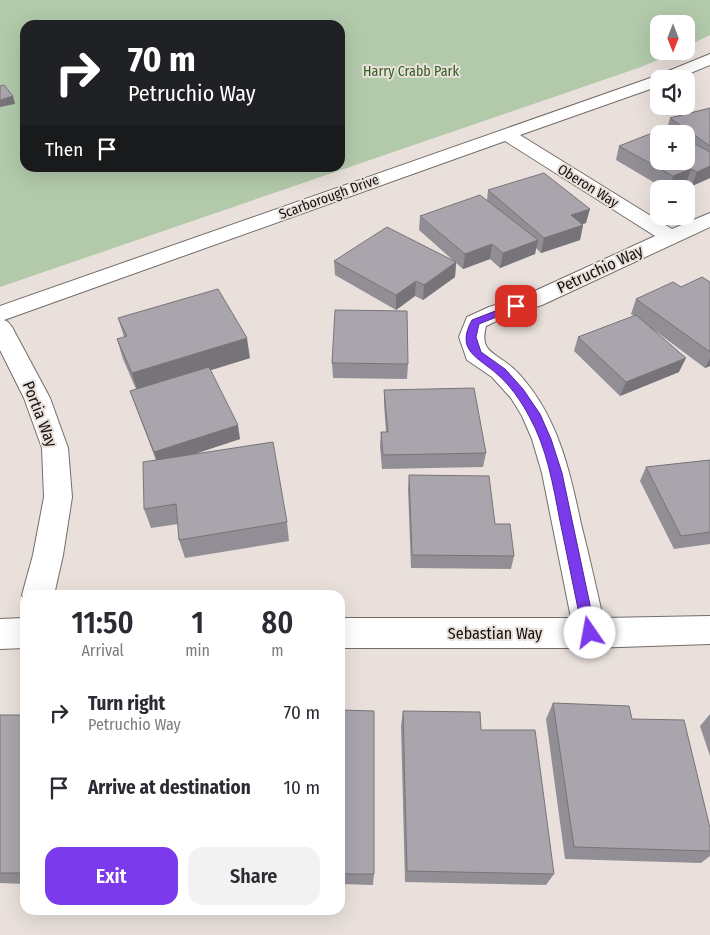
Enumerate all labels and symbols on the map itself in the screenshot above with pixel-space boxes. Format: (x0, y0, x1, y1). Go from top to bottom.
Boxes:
north arrow (650, 15, 695, 60)
park label: Harry Crabb Park (363, 63, 459, 80)
street label: Oberon Way (554, 161, 622, 212)
street label: Scarborough Drive (277, 171, 382, 223)
street label: Petruchio Way (554, 240, 647, 297)
pin (495, 285, 537, 327)
street label: Portia Way (19, 378, 62, 450)
position arrow (563, 606, 615, 658)
street label: Sebastian Way (448, 624, 543, 643)

